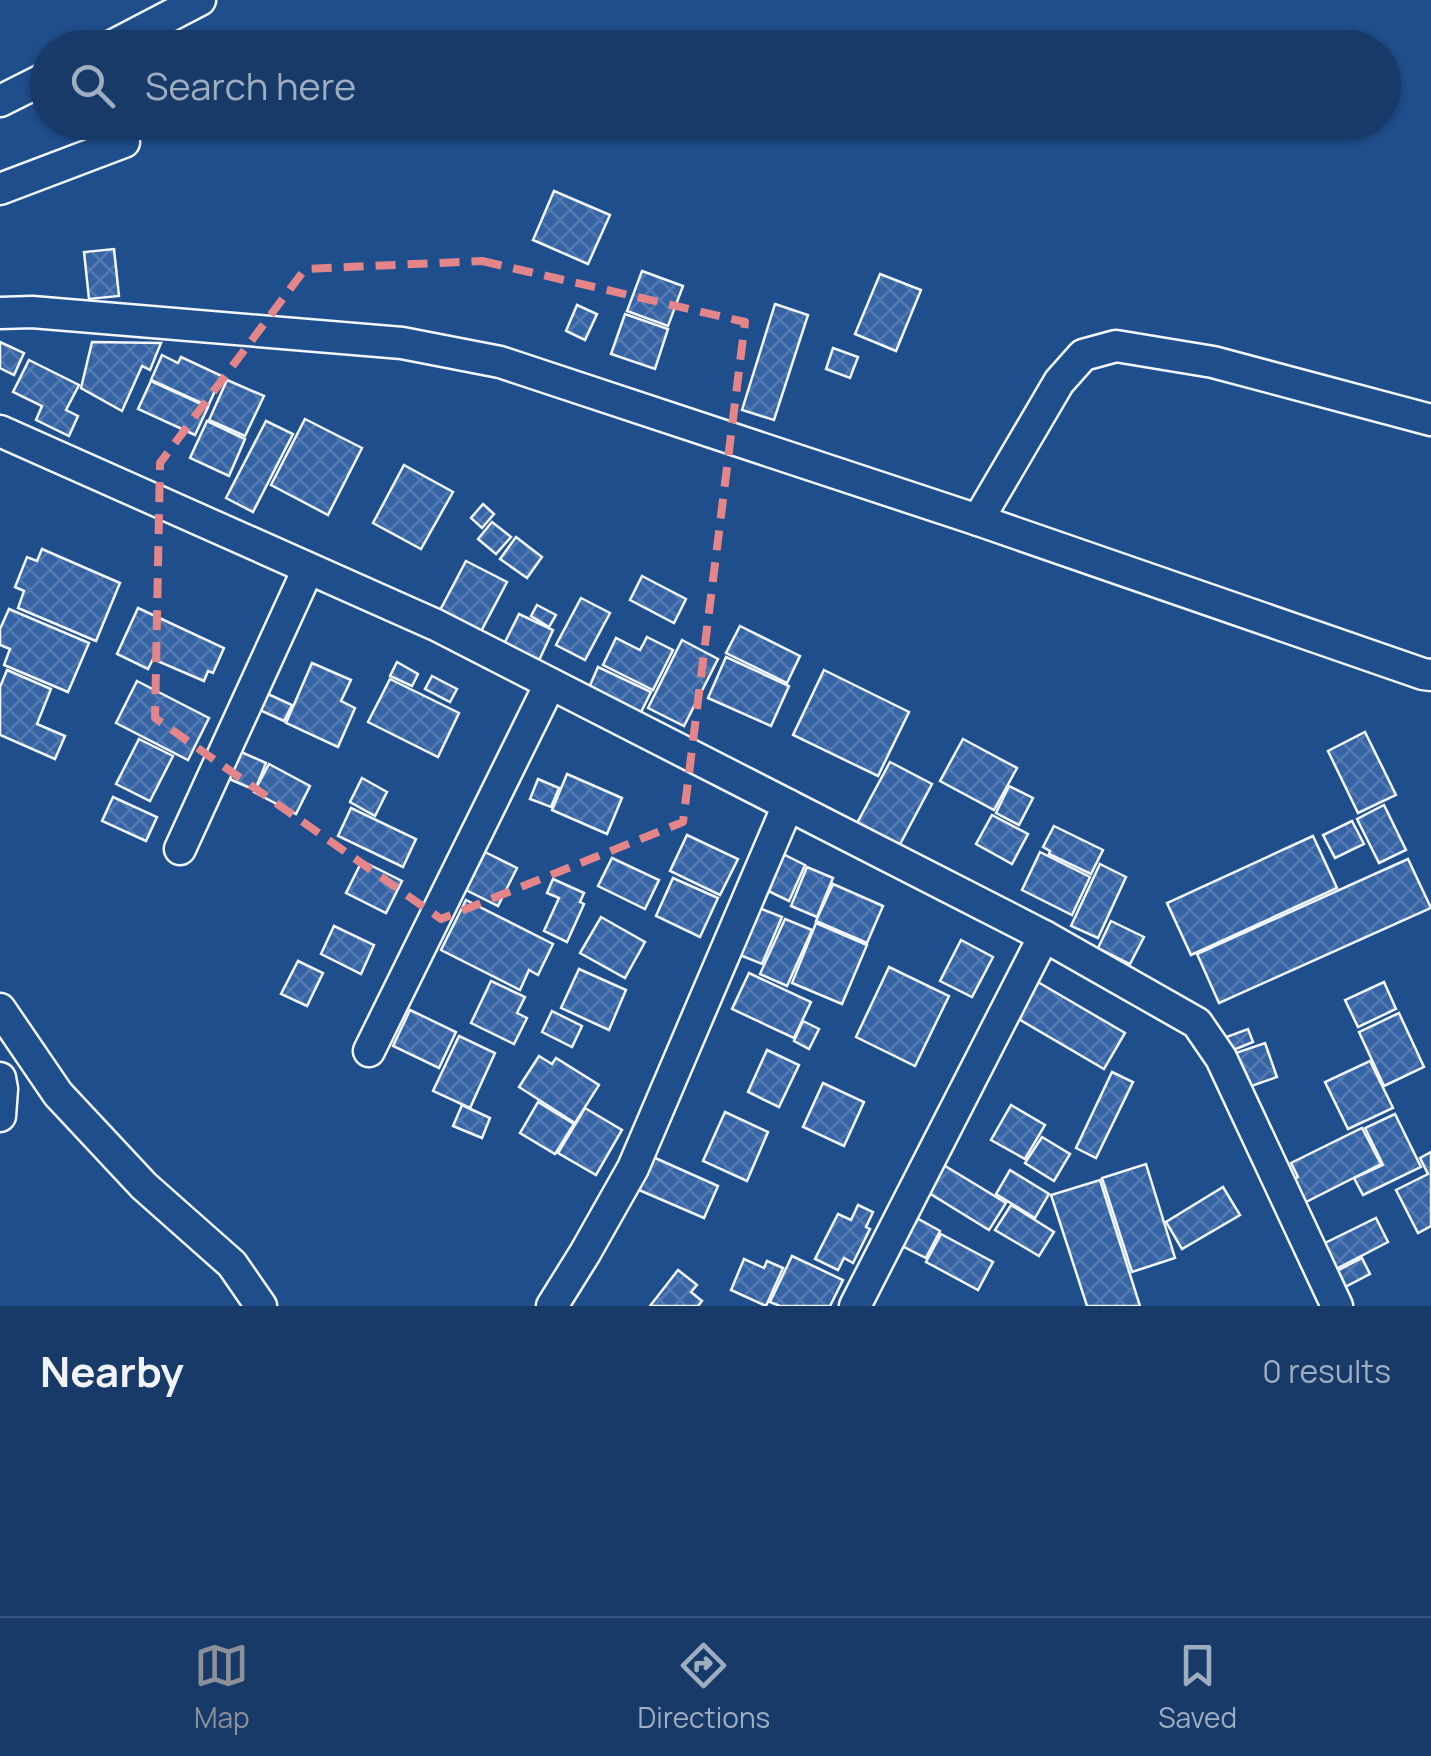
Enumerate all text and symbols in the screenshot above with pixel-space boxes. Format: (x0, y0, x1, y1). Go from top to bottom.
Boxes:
search box (30, 30, 1401, 140)
icon: search (65, 58, 120, 113)
text: Search here (145, 59, 356, 111)
text: Nearby (40, 1342, 184, 1400)
text: 0 results (1262, 1349, 1391, 1393)
tab: Map (194, 1638, 250, 1736)
tab: Directions (638, 1638, 770, 1736)
tab: Saved (1158, 1638, 1237, 1736)

